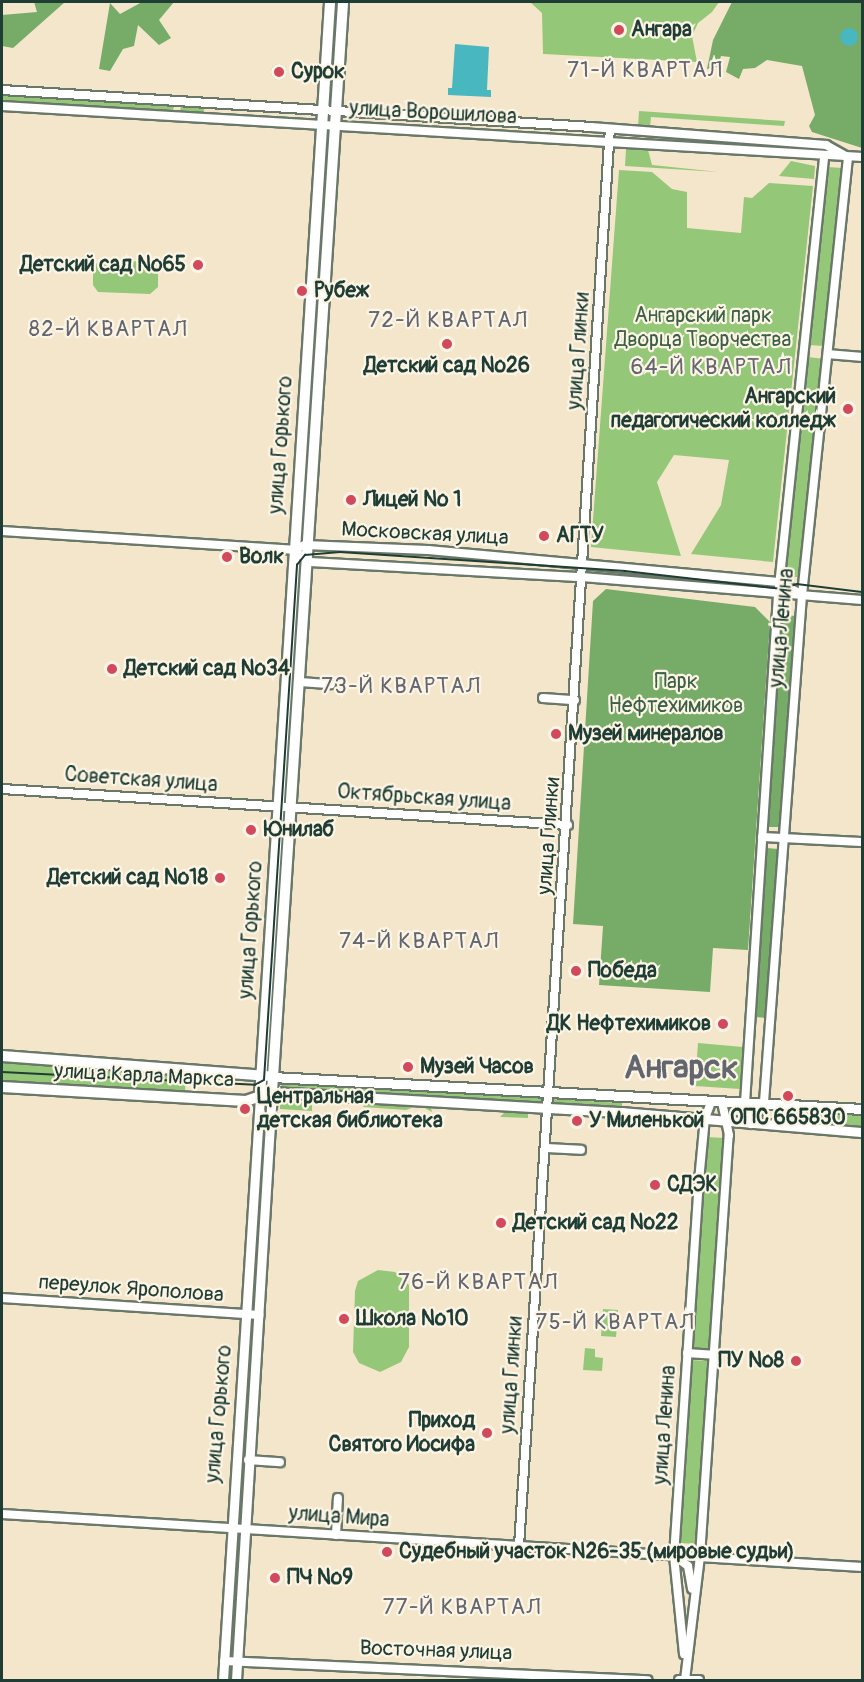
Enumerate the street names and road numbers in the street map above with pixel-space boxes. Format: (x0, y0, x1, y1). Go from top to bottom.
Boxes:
street label: улица Ворошилова (349, 96, 517, 130)
street label: улица Глинки (562, 291, 596, 411)
street label: улица Горького (264, 375, 298, 515)
street label: Московская улица (341, 517, 509, 551)
street label: улица Ленина (764, 567, 800, 689)
street label: Советская улица (64, 762, 218, 798)
street label: улица Глинки (532, 776, 566, 896)
street label: Октябрьская улица (336, 779, 512, 817)
street label: улица Горького (234, 860, 268, 1000)
street label: улица Карла Маркса (53, 1059, 235, 1093)
street label: переулок Ярополова (37, 1270, 225, 1308)
street label: улица Глинки (495, 1315, 529, 1435)
street label: улица Горького (200, 1344, 238, 1484)
street label: улица Ленина (648, 1364, 682, 1486)
street label: улица Мира (288, 1501, 390, 1533)
street label: Восточная улица (359, 1636, 513, 1666)

